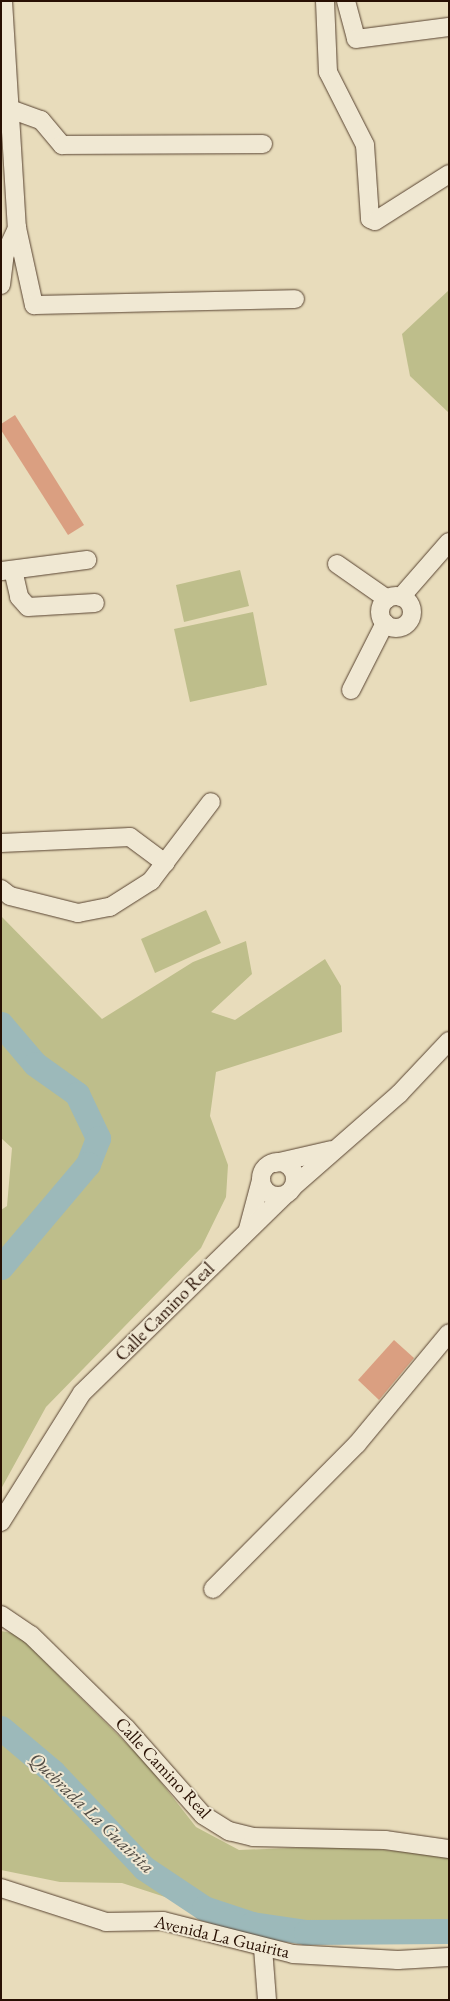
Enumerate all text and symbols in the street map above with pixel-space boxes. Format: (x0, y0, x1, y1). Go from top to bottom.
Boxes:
street label: Calle Camino Real (111, 1258, 219, 1366)
street label: Calle Camino Real (110, 1713, 216, 1823)
water label: Quebrada La Guairita (25, 1748, 159, 1878)
street label: Avenida La Guairita (152, 1911, 292, 1963)

